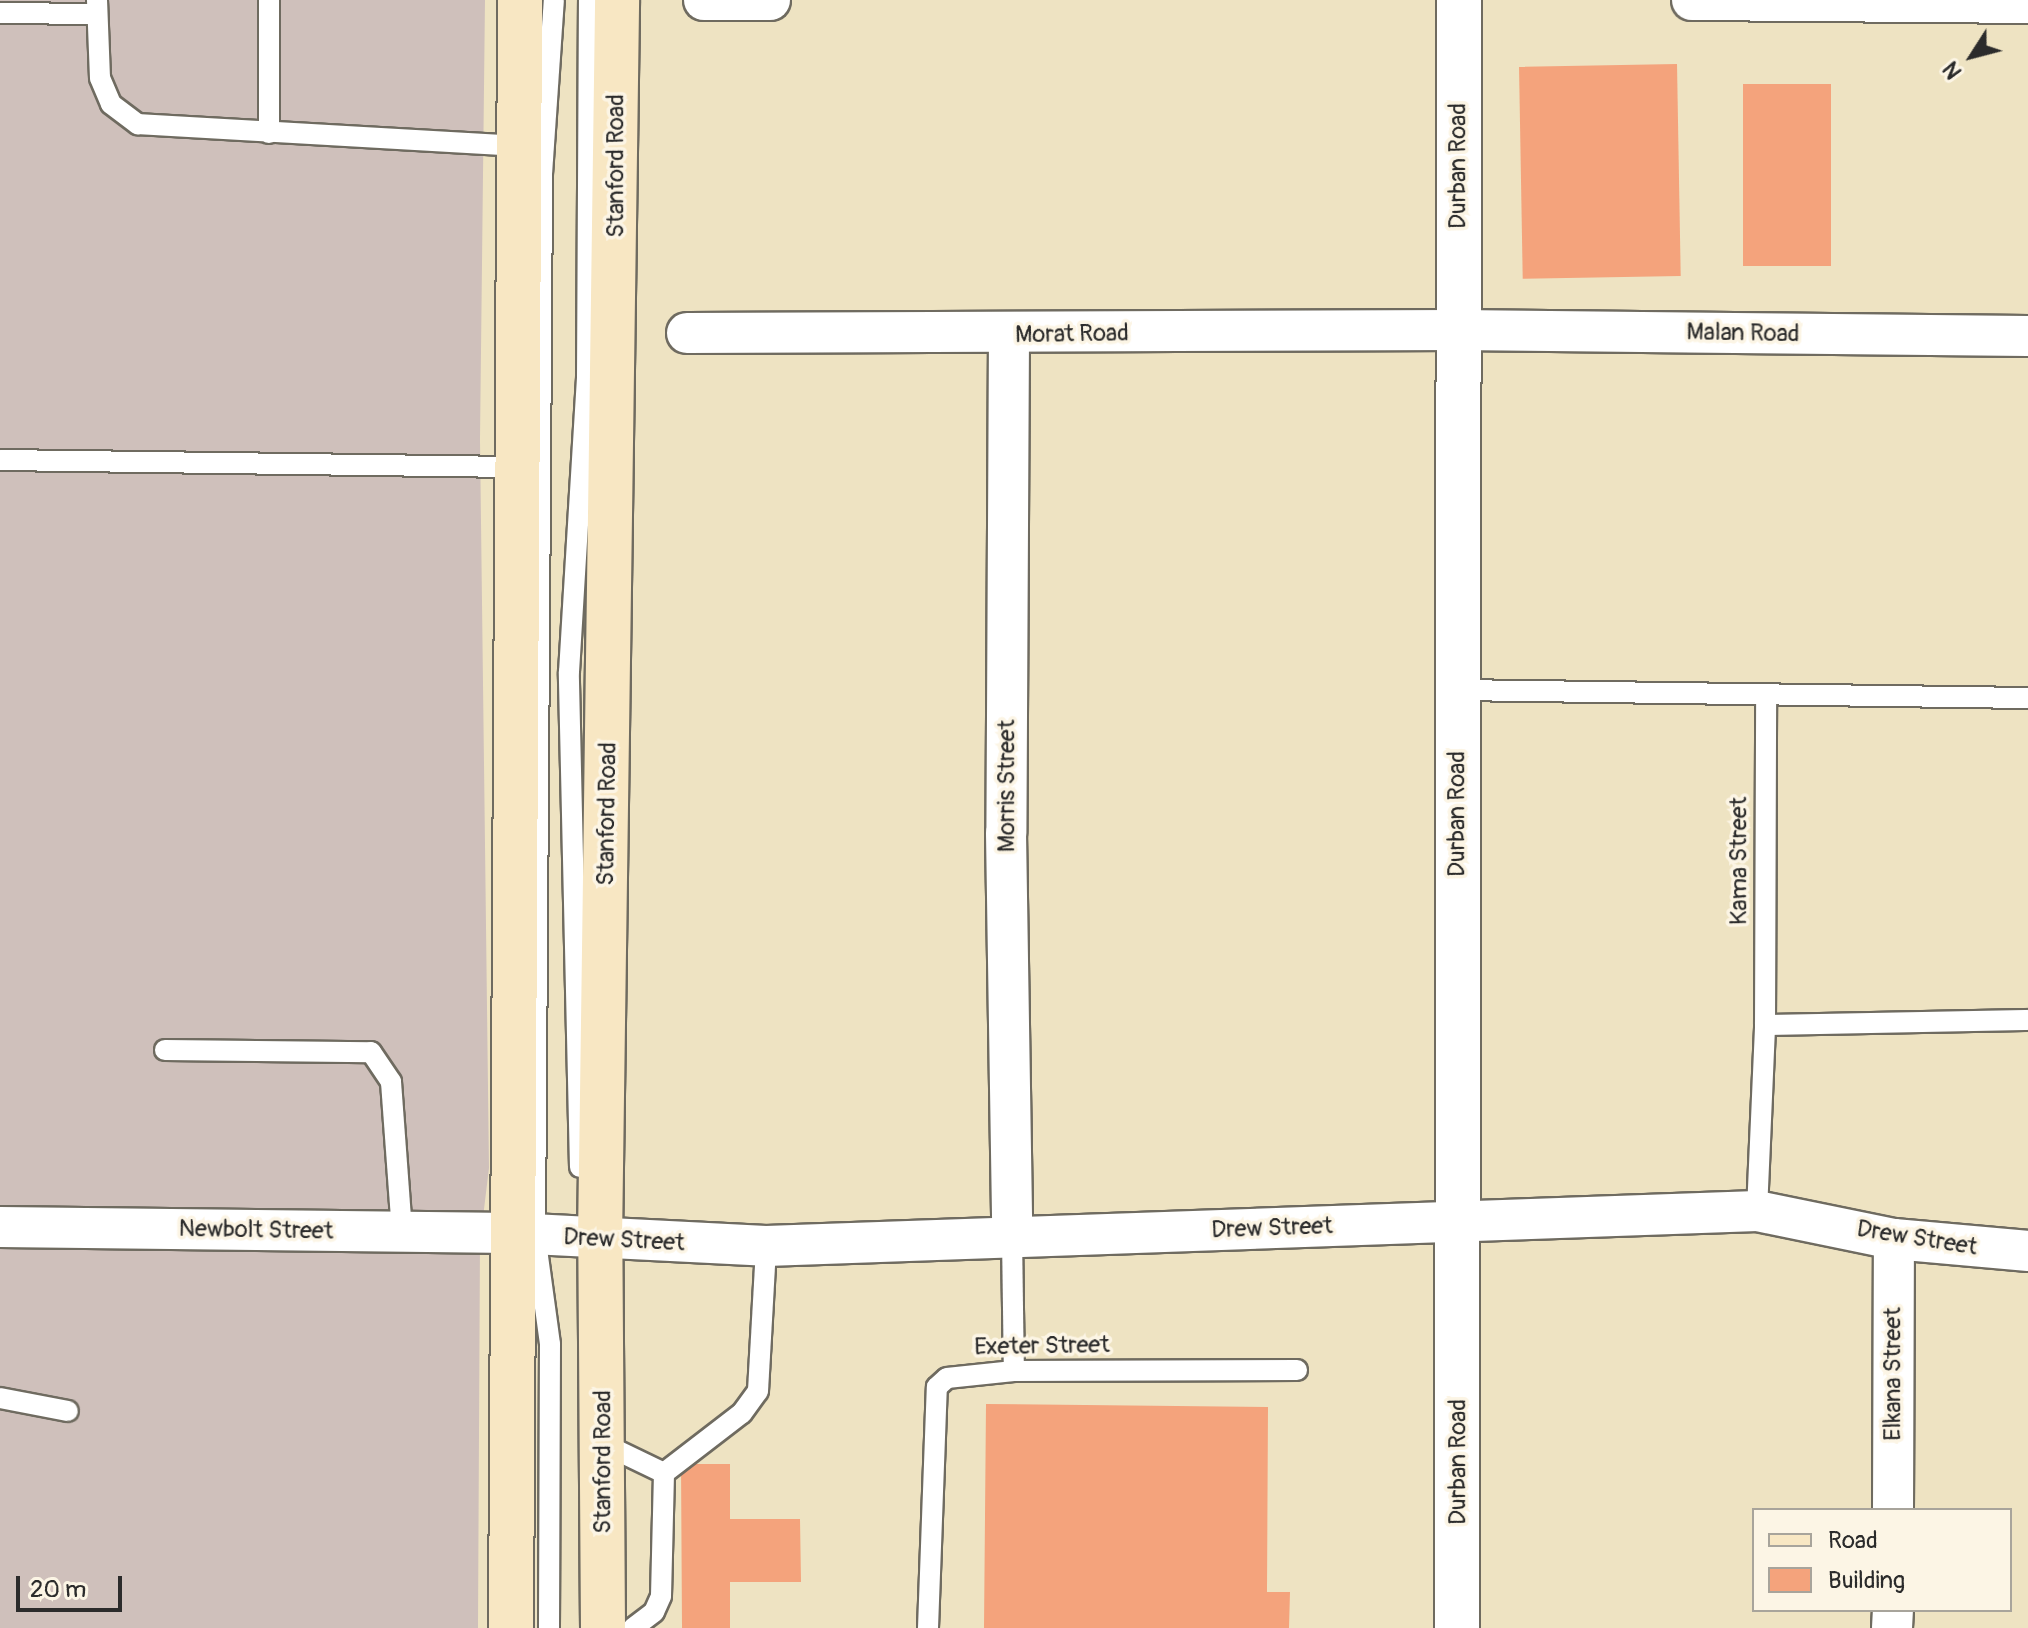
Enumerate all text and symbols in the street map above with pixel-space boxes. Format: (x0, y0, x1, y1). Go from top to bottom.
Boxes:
north arrow (1932, 16, 2012, 96)
text: N (1937, 56, 1968, 84)
street label: Stanford Road (602, 94, 630, 238)
street label: Durban Road (1444, 103, 1472, 229)
street label: Malan Road (1686, 318, 1800, 348)
street label: Morat Road (1015, 319, 1129, 349)
street label: Morris Street (993, 720, 1021, 852)
street label: Stanford Road (591, 742, 623, 886)
street label: Durban Road (1443, 751, 1471, 877)
street label: Kama Street (1725, 797, 1753, 925)
street label: Drew Street (1211, 1211, 1333, 1245)
street label: Newbolt Street (178, 1214, 334, 1246)
street label: Drew Street (1855, 1214, 1979, 1262)
street label: Drew Street (563, 1222, 685, 1258)
street label: Elkana Street (1879, 1307, 1907, 1441)
street label: Exeter Street (974, 1330, 1110, 1362)
street label: Stanford Road (589, 1390, 617, 1534)
street label: Durban Road (1444, 1399, 1472, 1525)
legend (1752, 1508, 2012, 1612)
text: Road (1828, 1526, 1878, 1555)
scale bar (20, 1560, 126, 1610)
text: Building (1828, 1566, 1905, 1595)
text: 20 m (30, 1575, 86, 1604)

